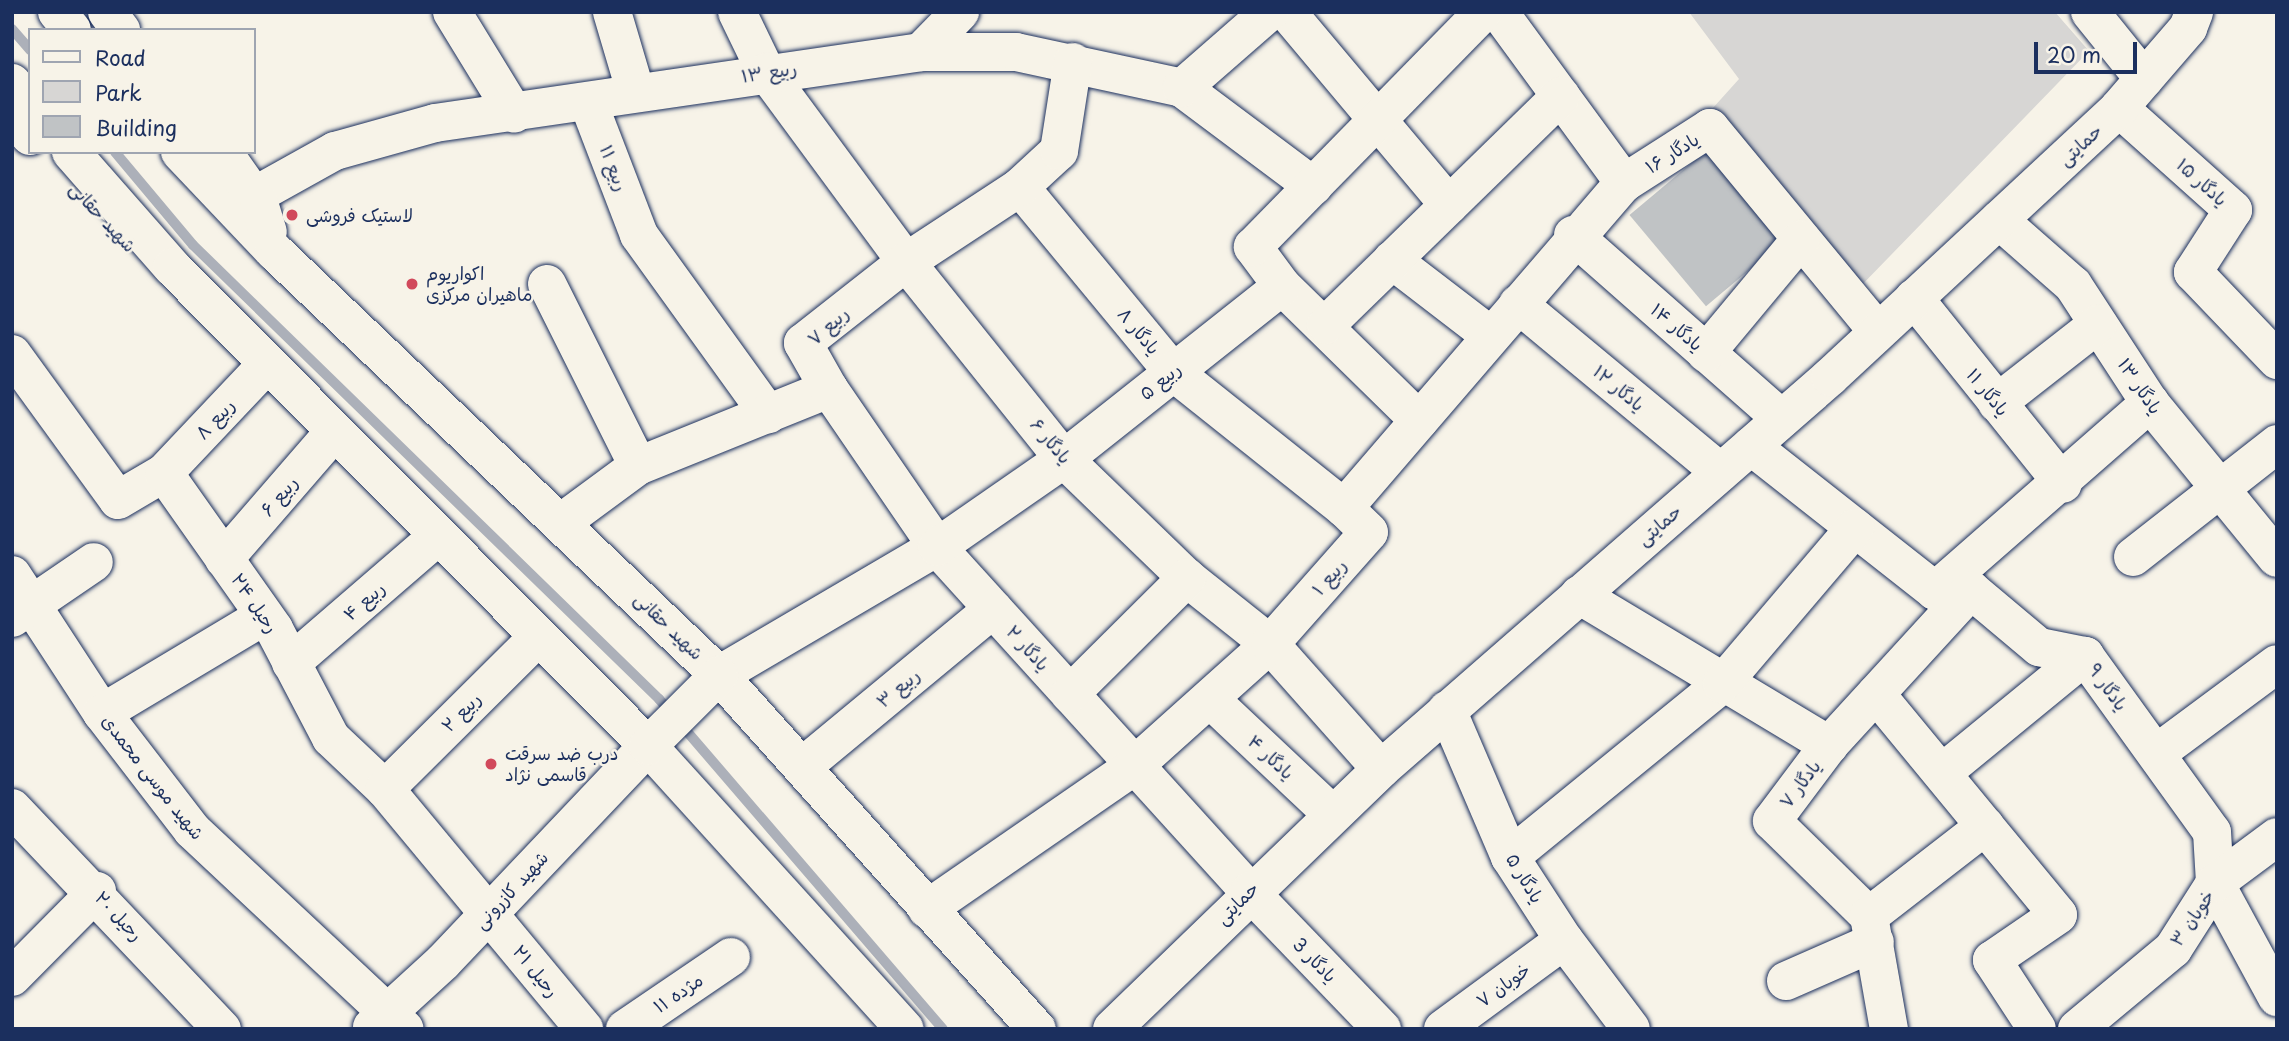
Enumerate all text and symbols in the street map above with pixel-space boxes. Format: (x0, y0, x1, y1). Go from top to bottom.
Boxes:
legend (28, 28, 256, 154)
scale bar (2037, 28, 2140, 72)
text: 20 m (2047, 38, 2101, 70)
text: Road (95, 41, 146, 73)
street label: ربیع ۱۳ (740, 57, 798, 87)
text: Park (95, 76, 142, 108)
text: Building (95, 111, 177, 143)
street label: حمایتی (2054, 120, 2106, 170)
street label: یادگار ۱۶ (1641, 128, 1703, 178)
street label: ربیع ۱۱ (595, 142, 633, 194)
street label: یادگار ۱۵ (2172, 154, 2232, 210)
street label: شهید حقانی (65, 178, 141, 256)
place label: لاستیک فروشی (306, 204, 413, 226)
marker: لاستیک فروشی (284, 207, 300, 223)
place label: اکواریوم ماهیران مرکزی (426, 263, 532, 306)
marker: اکواریوم ماهیران مرکزی (404, 276, 420, 292)
street label: یادگار ۱۴ (1647, 299, 1707, 355)
street label: ربیع ۷ (803, 302, 853, 350)
street label: یادگار ۸ (1113, 303, 1165, 359)
street label: یادگار ۱۳ (2113, 354, 2167, 418)
street label: ربیع ۵ (1135, 358, 1185, 404)
street label: یادگار ۱۲ (1589, 360, 1649, 416)
street label: یادگار ۱۱ (1962, 364, 2014, 420)
street label: ربیع ۸ (191, 394, 239, 444)
street label: یادگار ۶ (1026, 414, 1076, 468)
street label: ربیع ۶ (256, 472, 302, 520)
street label: حمایتی (1632, 500, 1686, 550)
street label: ربیع ۱ (1307, 554, 1351, 600)
street label: رحیل ۲۴ (227, 569, 283, 637)
street label: ربیع ۴ (339, 577, 389, 625)
street label: شهید حقانی (630, 588, 708, 664)
street label: یادگار ۲ (1002, 621, 1054, 675)
street label: یادگار ۹ (2084, 659, 2132, 715)
street label: ربیع ۳ (872, 664, 924, 712)
street label: ربیع ۲ (437, 688, 485, 736)
street label: شهید موسی محمدی (97, 710, 209, 844)
street label: یادگار ۴ (1243, 730, 1299, 784)
place label: درب ضد سرقت قاسمی نژاد (505, 743, 619, 786)
marker: درب ضد سرقت قاسمی نژاد (483, 756, 499, 772)
street label: یادگار ۷ (1775, 756, 1825, 812)
street label: شهید کازرونی (469, 847, 553, 933)
street label: یادگار ۵ (1502, 849, 1548, 907)
street label: حمایتی (1211, 877, 1263, 929)
street label: خوبان ۳ (2165, 886, 2219, 950)
street label: رحیل ۲۰ (91, 887, 147, 945)
street label: یادگار 3 (1289, 933, 1341, 987)
street label: رحیل ۲۱ (509, 941, 563, 1001)
street label: خوبان ۷ (1472, 958, 1534, 1012)
street label: مژده ۱۱ (649, 969, 707, 1017)

